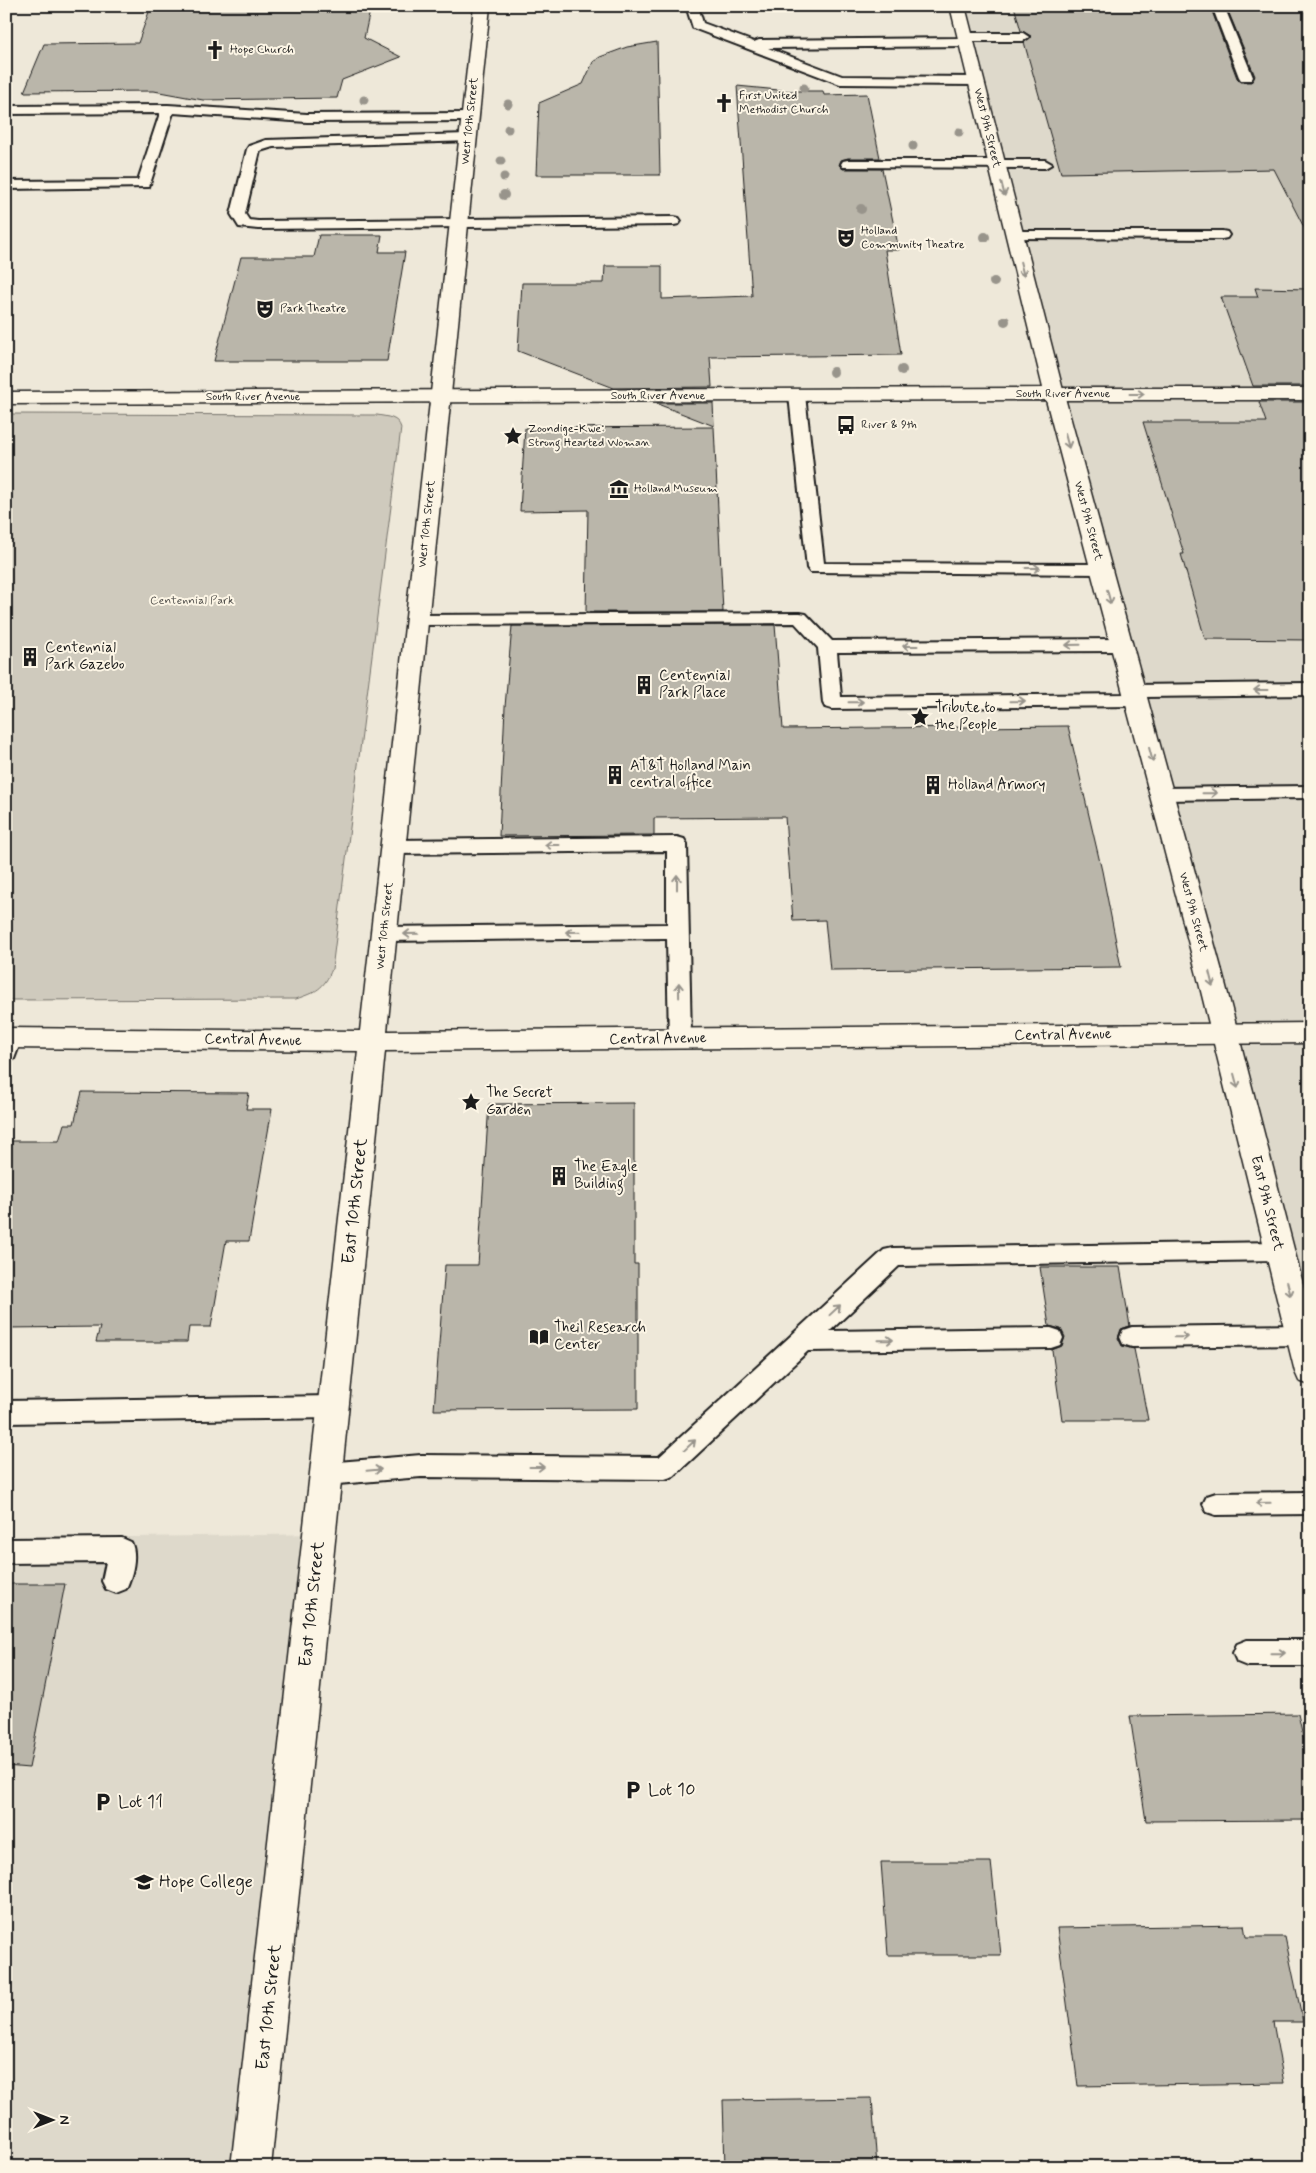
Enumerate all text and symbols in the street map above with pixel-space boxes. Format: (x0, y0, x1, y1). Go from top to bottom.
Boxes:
church icon: Hope Church (204, 39, 226, 61)
place label: Hope Church (230, 42, 294, 58)
street label: West 10th Street (457, 77, 483, 165)
street label: West 9th Street (969, 87, 1005, 169)
place label: First United Methodist Church (739, 88, 829, 118)
church icon: First United Methodist Church (713, 92, 735, 114)
one-way arrow (999, 181, 1008, 197)
place label: Holland Community Theatre (861, 223, 965, 253)
theatre icon: Holland Community Theatre (835, 227, 857, 249)
one-way arrow (1018, 260, 1028, 276)
theatre icon: Park Theatre (254, 298, 276, 320)
place label: Park Theatre (280, 301, 347, 317)
street label: South River Avenue (1016, 386, 1111, 402)
street label: South River Avenue (611, 388, 706, 404)
street label: South River Avenue (206, 389, 301, 405)
one-way arrow (1129, 389, 1145, 399)
bus stop icon: River & 9th (835, 414, 857, 436)
place label: River & 9th (861, 417, 917, 433)
place label: Zoondige-Kwe: Strong Hearted Woman (528, 421, 651, 452)
place icon: Zoondige-Kwe: Strong Hearted Woman (502, 425, 524, 447)
one-way arrow (1062, 432, 1072, 448)
museum icon: Holland Museum (608, 478, 630, 500)
street label: West 10th Street (414, 480, 440, 568)
street label: West 9th Street (1070, 480, 1106, 562)
place label: Holland Museum (634, 481, 718, 497)
one-way arrow (1025, 563, 1041, 573)
one-way arrow (1104, 589, 1114, 605)
park label: Centennial Park (150, 593, 234, 609)
place label: Centennial Park Gazebo (45, 638, 125, 675)
one-way arrow (1065, 640, 1081, 650)
one-way arrow (902, 641, 918, 651)
building icon: Centennial Park Gazebo (19, 646, 41, 668)
place label: Centennial Park Place (659, 666, 730, 703)
building icon: Centennial Park Place (633, 674, 655, 696)
one-way arrow (1253, 685, 1270, 695)
one-way arrow (1010, 696, 1026, 706)
one-way arrow (848, 697, 864, 707)
place label: Tribute to the People (935, 698, 997, 735)
place icon: Tribute to the People (909, 706, 931, 728)
one-way arrow (1146, 746, 1156, 762)
place label: AT&T Holland Main central office (630, 756, 751, 793)
building icon: AT&T Holland Main central office (604, 764, 626, 786)
building icon: Holland Armory (922, 774, 944, 796)
place label: Holland Armory (948, 775, 1046, 795)
one-way arrow (1201, 788, 1217, 798)
one-way arrow (544, 840, 560, 850)
street label: West 9th Street (1175, 871, 1211, 953)
one-way arrow (672, 874, 682, 890)
street label: West 10th Street (372, 882, 398, 970)
one-way arrow (566, 927, 582, 937)
one-way arrow (403, 929, 420, 939)
one-way arrow (1207, 971, 1216, 987)
one-way arrow (674, 982, 684, 998)
street label: Central Avenue (1014, 1024, 1112, 1046)
street label: Central Avenue (609, 1028, 707, 1050)
street label: Central Avenue (204, 1029, 302, 1051)
one-way arrow (1232, 1072, 1242, 1088)
place label: The Secret Garden (486, 1083, 553, 1120)
place icon: The Secret Garden (460, 1091, 482, 1113)
street label: East 10th Street (336, 1136, 374, 1265)
street label: East 9th Street (1245, 1153, 1289, 1253)
place label: The Eagle Building (574, 1157, 638, 1195)
building icon: The Eagle Building (548, 1165, 570, 1187)
one-way arrow (1285, 1281, 1294, 1297)
one-way arrow (829, 1304, 841, 1316)
place label: Theil Research Center (554, 1318, 646, 1355)
library icon: Theil Research Center (528, 1326, 550, 1348)
one-way arrow (1173, 1332, 1189, 1341)
one-way arrow (877, 1335, 893, 1345)
one-way arrow (684, 1439, 697, 1451)
one-way arrow (528, 1462, 544, 1472)
one-way arrow (366, 1465, 382, 1475)
one-way arrow (1255, 1499, 1271, 1508)
street label: East 10th Street (293, 1539, 331, 1668)
one-way arrow (1270, 1648, 1286, 1658)
place label: Lot 10 (648, 1778, 695, 1802)
parking icon: Lot 10 (622, 1779, 644, 1801)
place label: Lot 11 (118, 1790, 163, 1814)
parking icon: Lot 11 (92, 1791, 114, 1813)
place label: Hope College (159, 1870, 253, 1895)
school or university icon: Hope College (133, 1871, 155, 1893)
street label: East 10th Street (250, 1942, 288, 2071)
north arrow (28, 2096, 78, 2146)
text: N (55, 2115, 73, 2125)

